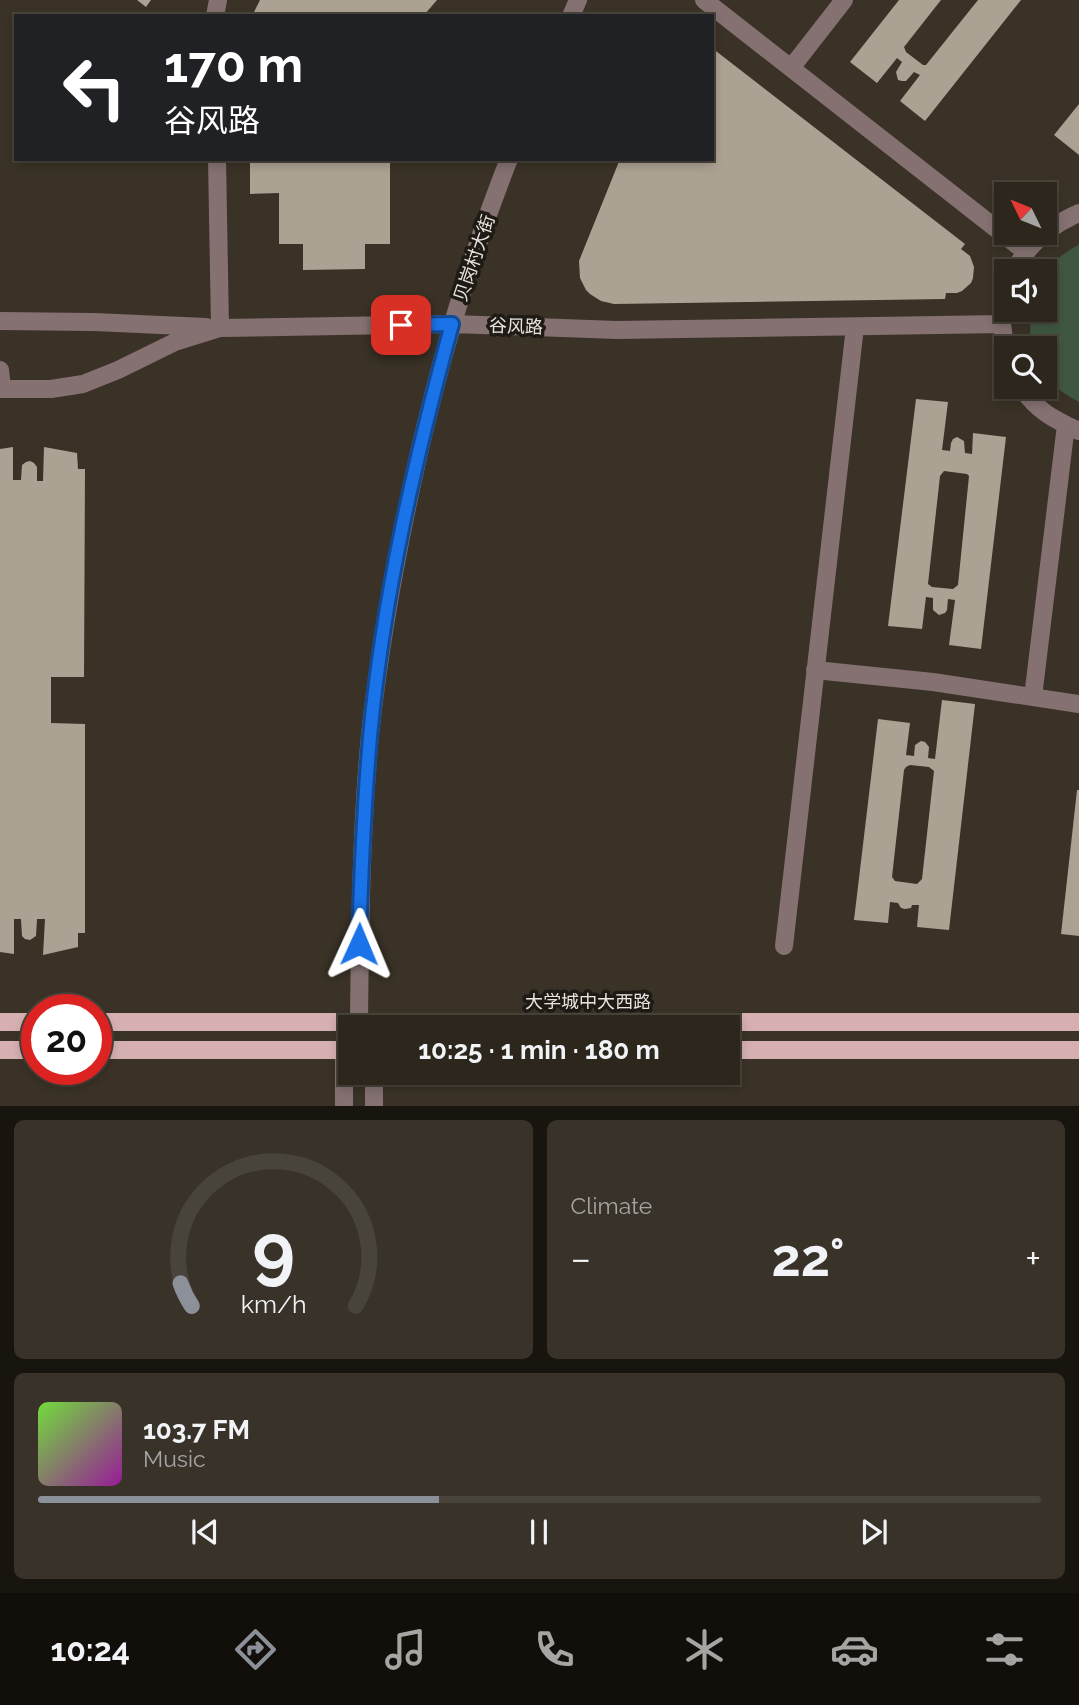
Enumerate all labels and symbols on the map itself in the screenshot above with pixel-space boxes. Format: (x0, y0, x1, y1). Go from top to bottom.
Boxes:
north arrow (994, 182, 1057, 245)
street label: 贝岗村大街 (449, 212, 499, 304)
pin (371, 295, 431, 355)
street label: 谷风路 (489, 315, 543, 337)
position arrow (322, 907, 396, 981)
street label: 大学城中大西路 (525, 991, 651, 1012)
speed limit sign: 20 (21, 994, 112, 1085)

